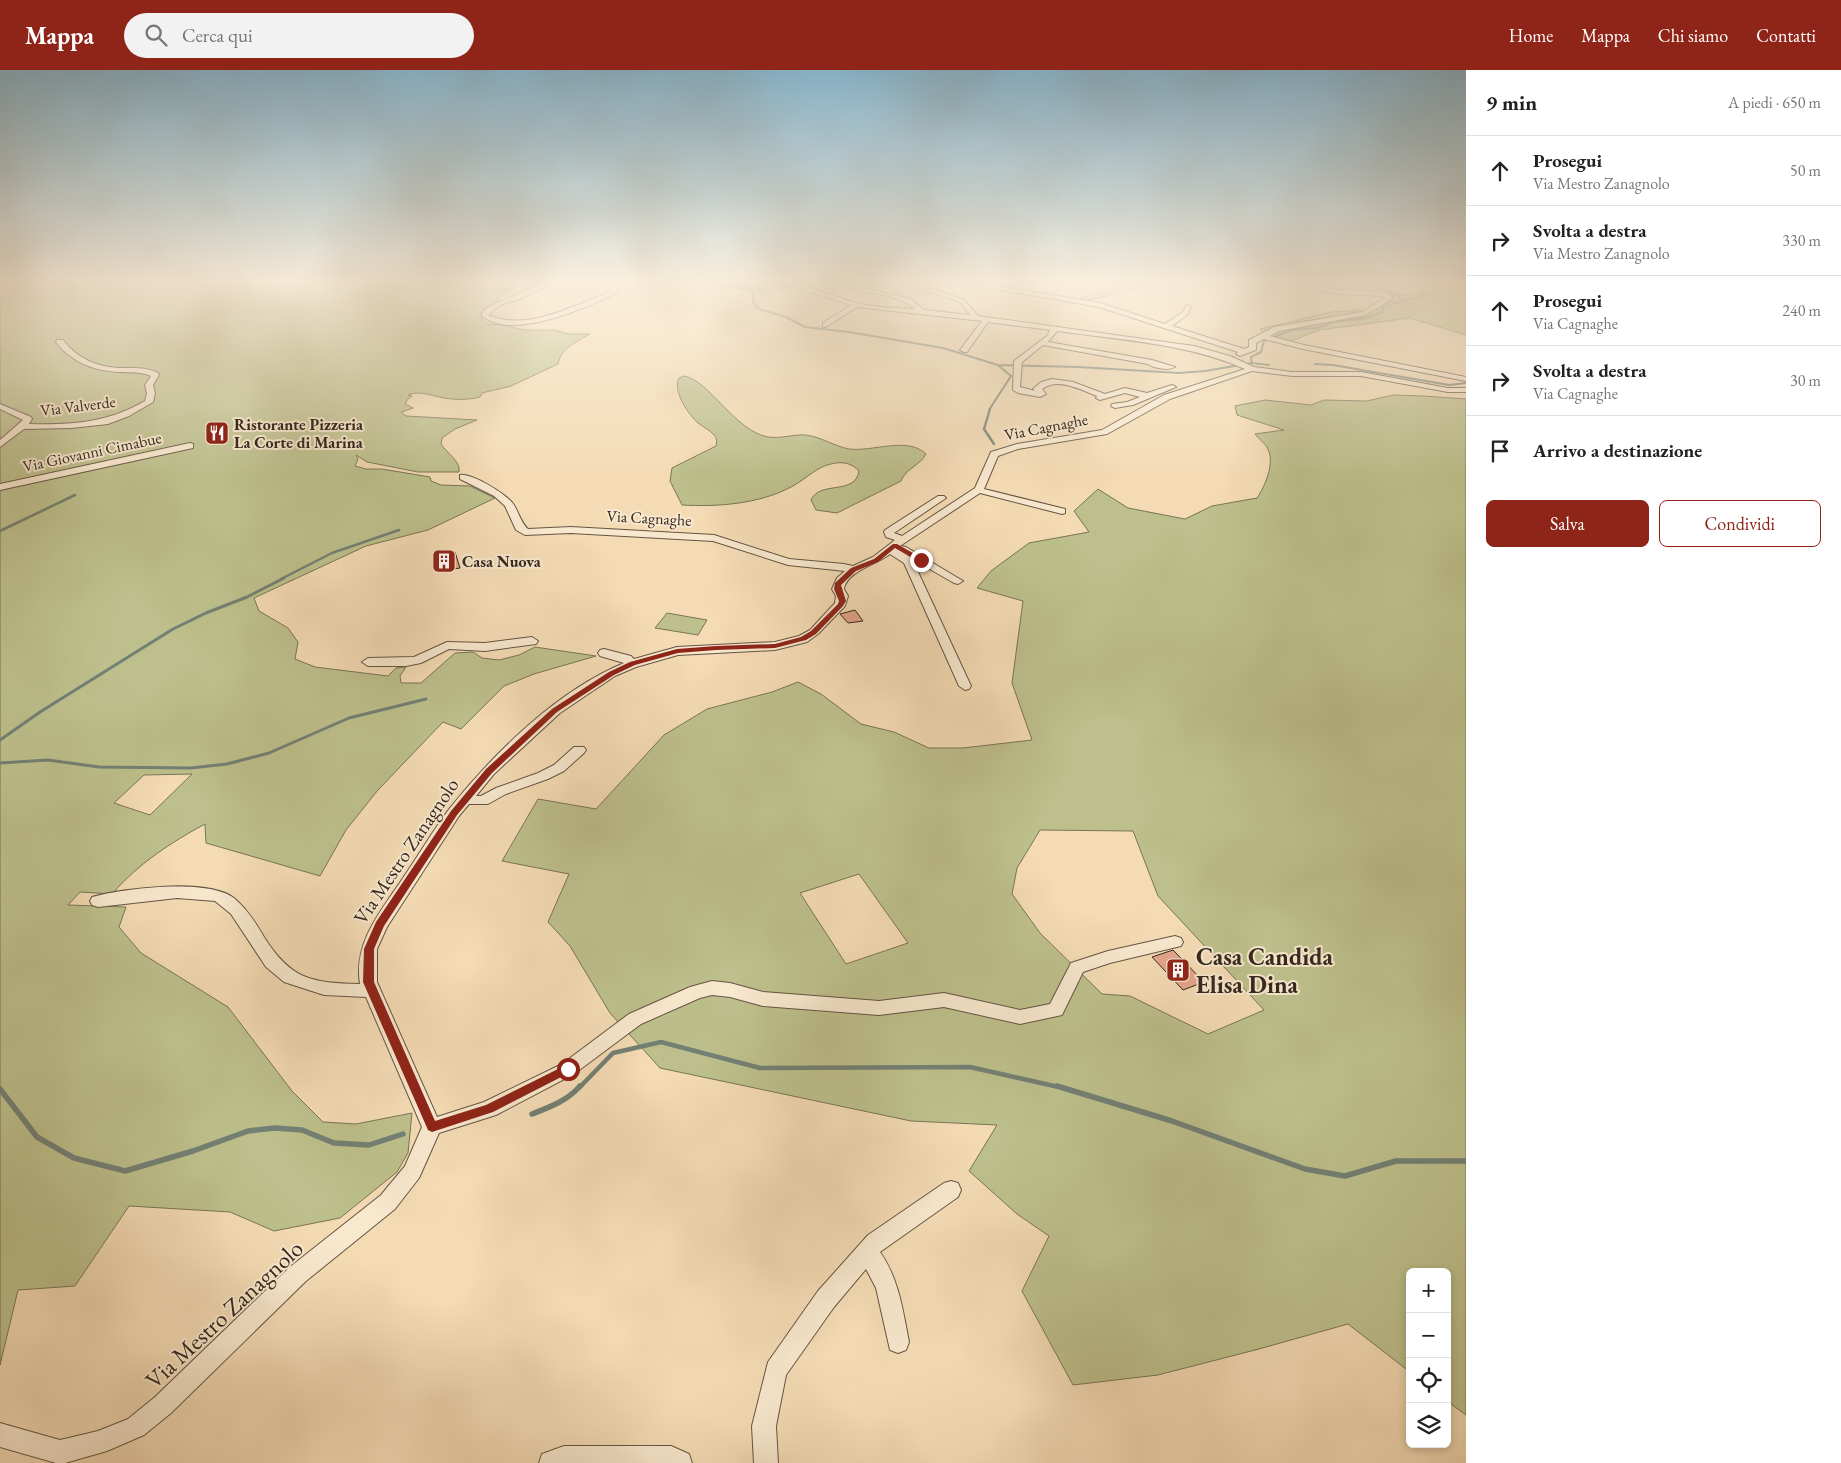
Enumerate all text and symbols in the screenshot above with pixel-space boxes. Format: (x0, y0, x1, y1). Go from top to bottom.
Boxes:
search box (124, 13, 474, 58)
text: Mappa (25, 20, 94, 51)
icon: search (142, 21, 170, 49)
text: Cerca qui (182, 23, 253, 48)
text: Home (1509, 24, 1553, 47)
text: Mappa (1581, 24, 1630, 47)
text: Chi siamo (1658, 24, 1728, 47)
text: Contatti (1756, 24, 1816, 47)
text: 9 min (1486, 89, 1537, 116)
text: A piedi · 650 m (1728, 92, 1821, 113)
text: Prosegui (1533, 148, 1602, 173)
icon: ahead (1486, 157, 1514, 185)
text: 50 m (1790, 160, 1821, 181)
text: Via Mestro Zanagnolo (1533, 173, 1670, 194)
text: Svolta a destra (1533, 218, 1647, 243)
icon: right (1486, 227, 1514, 255)
text: 330 m (1782, 230, 1821, 251)
text: Via Mestro Zanagnolo (1533, 243, 1670, 264)
text: Prosegui (1533, 288, 1602, 313)
icon: ahead (1486, 297, 1514, 325)
text: 240 m (1782, 300, 1821, 321)
text: Via Cagnaghe (1533, 313, 1618, 334)
text: Svolta a destra (1533, 358, 1647, 383)
icon: right (1486, 367, 1514, 395)
text: 30 m (1790, 370, 1821, 391)
text: Via Cagnaghe (1533, 383, 1618, 404)
street label: Via Valverde (39, 391, 117, 421)
street label: Via Cagnaghe (1002, 409, 1090, 445)
place label: Ristorante Pizzeria La Corte di Marina (234, 414, 364, 453)
restaurant icon: Ristorante Pizzeria La Corte di Marina (204, 420, 230, 446)
street label: Via Giovanni Cimabue (21, 427, 163, 477)
icon: arrive (1486, 437, 1514, 465)
text: Arrivo a destinazione (1533, 438, 1702, 463)
button: Salva (1486, 500, 1649, 547)
button: Condividi (1659, 500, 1821, 547)
street label: Via Cagnaghe (606, 505, 692, 531)
building icon: Casa Nuova (431, 548, 457, 574)
route end (910, 549, 933, 572)
place label: Casa Nuova (462, 551, 542, 572)
street label: Via Mestro Zanagnolo (347, 773, 465, 929)
place label: Casa Candida Elisa Dina (1196, 941, 1334, 1000)
building icon: Casa Candida Elisa Dina (1165, 957, 1191, 983)
route start (557, 1058, 580, 1081)
street label: Via Mestro Zanagnolo (138, 1233, 310, 1395)
map controls (1406, 1268, 1451, 1448)
button: + (1406, 1268, 1451, 1313)
button: − (1406, 1313, 1451, 1358)
button: locate (1406, 1358, 1451, 1403)
button: layers (1406, 1403, 1451, 1448)

